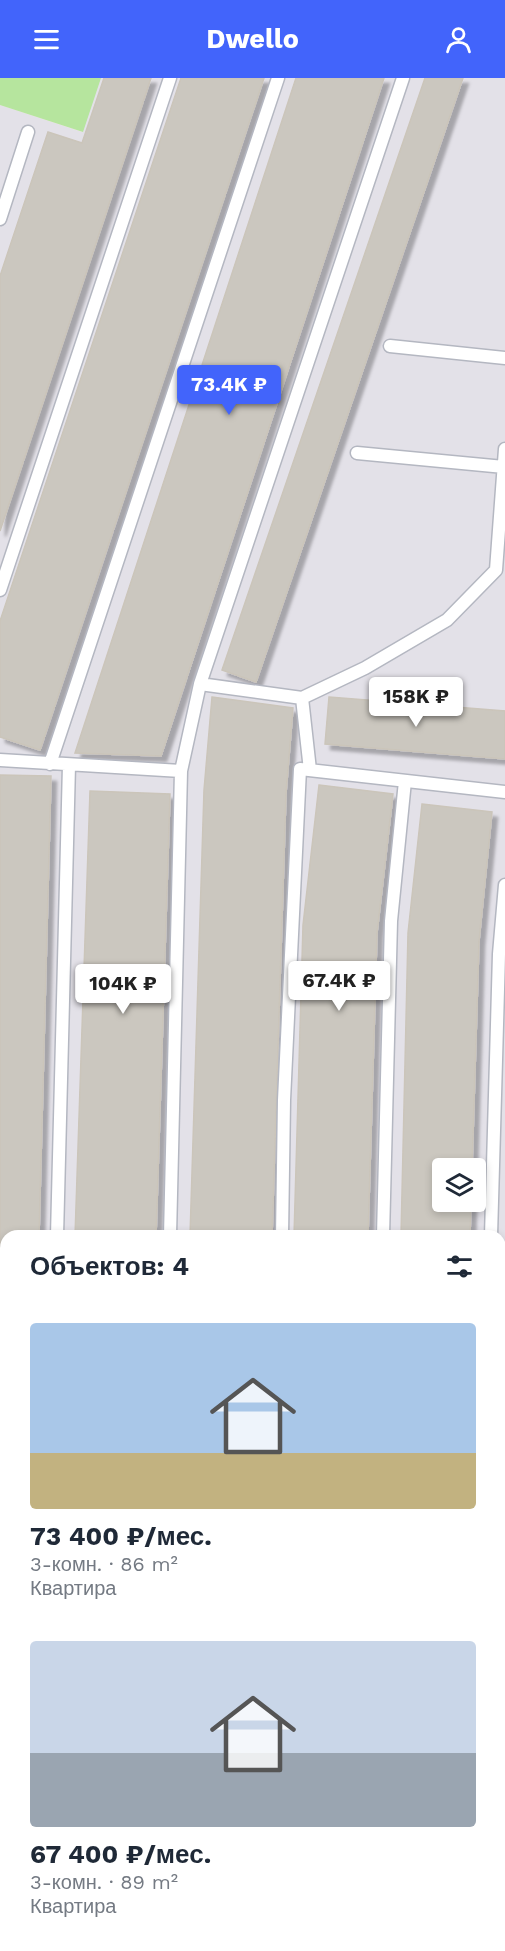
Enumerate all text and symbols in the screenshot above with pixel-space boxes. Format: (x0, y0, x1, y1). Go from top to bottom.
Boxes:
icon: menu (30, 23, 63, 56)
text: Dwello (206, 23, 299, 55)
icon: person (442, 23, 475, 56)
pin: 73.4K ₽ (174, 365, 284, 416)
text: 73.4K ₽ (191, 372, 267, 396)
pin: 158K ₽ (367, 677, 465, 728)
text: 158K ₽ (383, 684, 449, 708)
pin: 67.4K ₽ (284, 961, 394, 1012)
pin: 104K ₽ (74, 964, 172, 1015)
text: 67.4K ₽ (302, 968, 376, 992)
text: 104K ₽ (89, 971, 157, 995)
map controls (432, 1158, 486, 1212)
button: layers (432, 1158, 486, 1212)
icon: filters (443, 1250, 476, 1283)
text: Объектов: 4 (30, 1251, 189, 1281)
icon: home (199, 1362, 307, 1470)
text: 73 400 ₽/мес. (30, 1521, 212, 1551)
text: 3-комн. · 86 m² (30, 1552, 178, 1576)
text: Квартира (30, 1576, 116, 1600)
icon: home (199, 1680, 307, 1788)
text: 67 400 ₽/мес. (30, 1839, 211, 1869)
text: 3-комн. · 89 m² (30, 1870, 178, 1894)
text: Квартира (30, 1894, 116, 1918)

